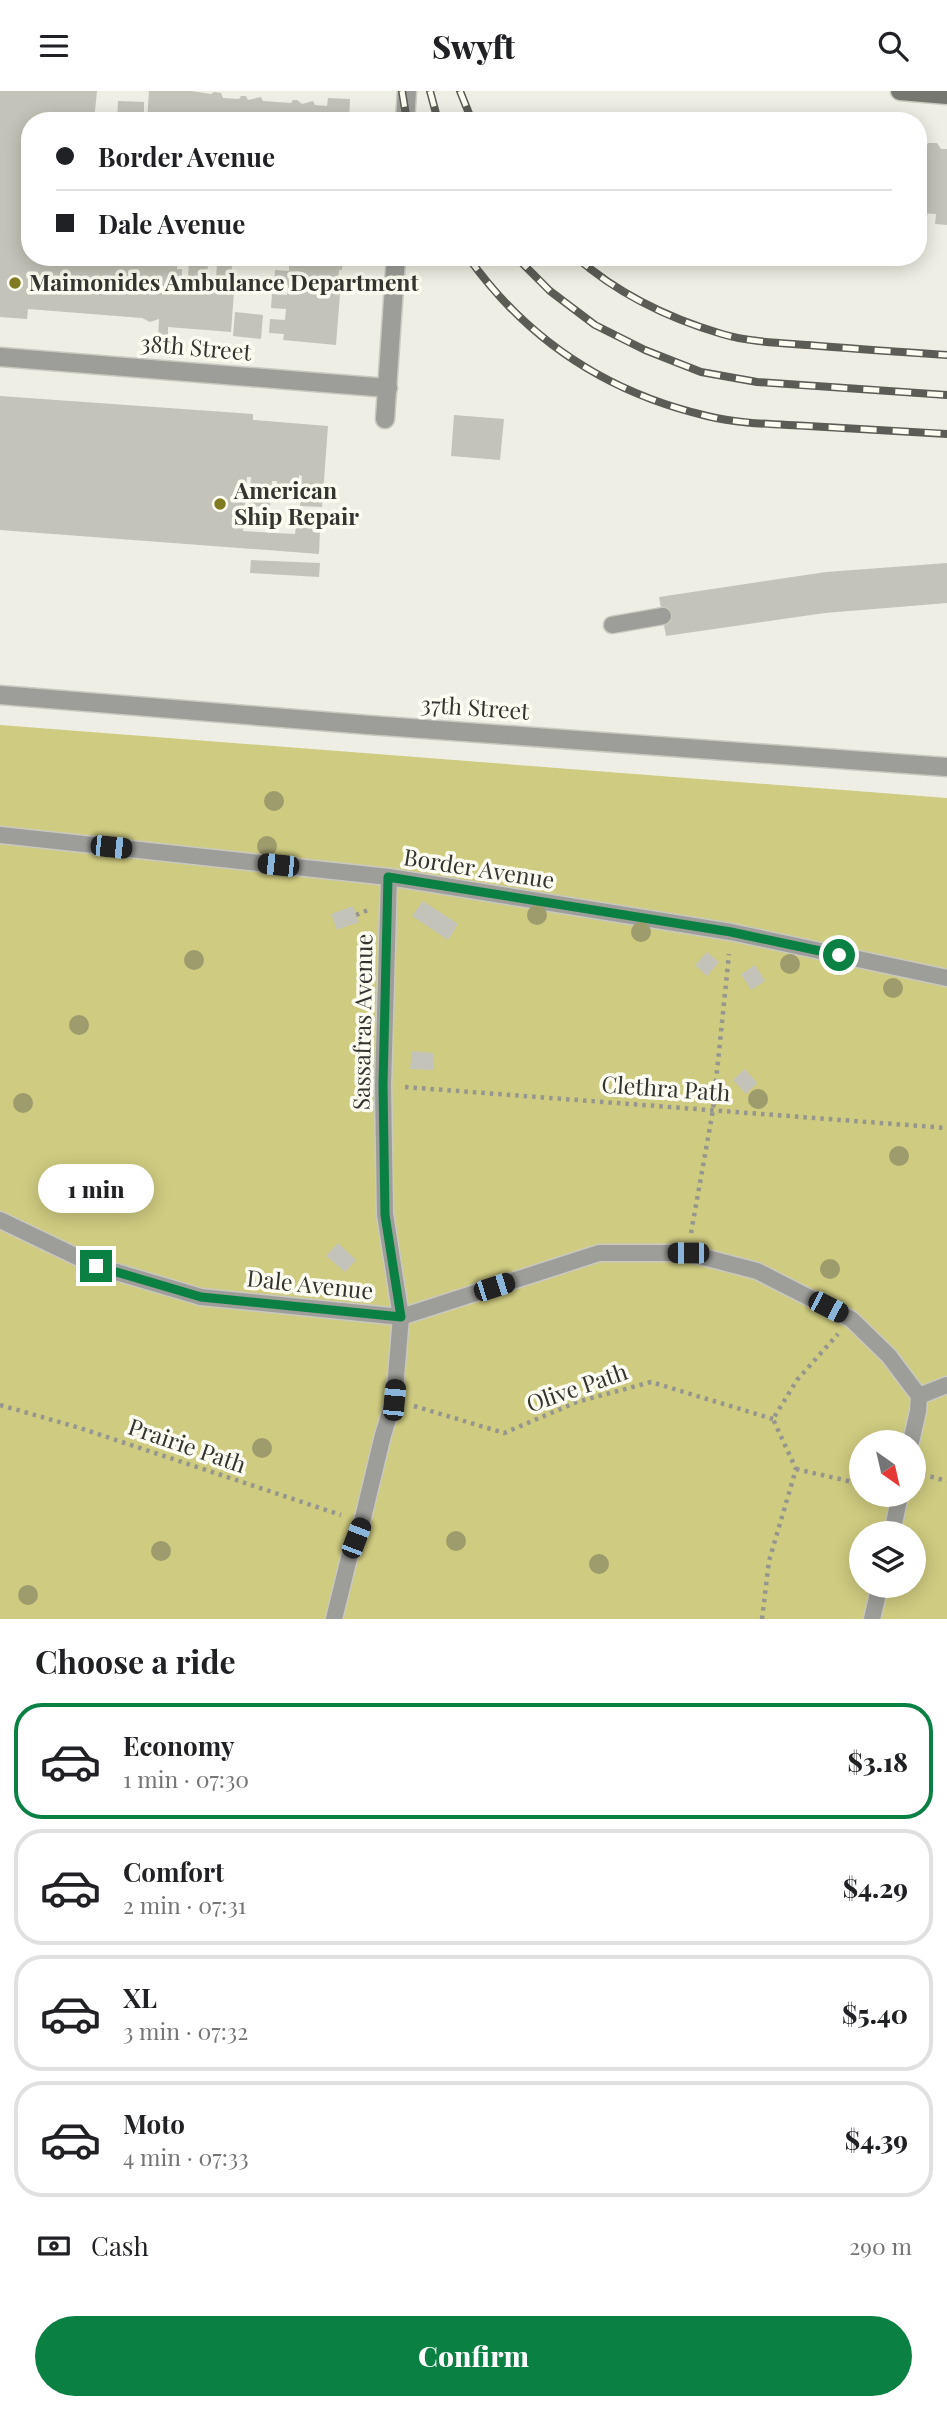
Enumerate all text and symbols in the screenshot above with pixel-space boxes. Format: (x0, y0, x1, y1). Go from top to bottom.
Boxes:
text: Swyft (432, 24, 515, 67)
icon: menu (35, 27, 73, 65)
icon: search (874, 27, 912, 65)
text: Border Avenue (98, 139, 275, 174)
text: Dale Avenue (98, 206, 245, 241)
place label: Maimonides Ambulance Department (29, 266, 419, 297)
marker: Maimonides Ambulance Department (7, 275, 23, 291)
street label: 38th Street (139, 326, 254, 367)
place label: American Ship Repair (233, 474, 359, 531)
marker: American Ship Repair (212, 496, 228, 512)
street label: 37th Street (420, 687, 531, 726)
car (90, 834, 133, 860)
street label: Border Avenue (402, 840, 557, 895)
car (257, 852, 300, 878)
street label: Sassafras Avenue (344, 934, 379, 1110)
route start (823, 939, 855, 971)
street label: Clethra Path (601, 1068, 732, 1107)
callout: 1 min (38, 1165, 154, 1213)
text: 1 min (68, 1173, 124, 1204)
car (668, 1243, 710, 1264)
route end (80, 1250, 112, 1282)
street label: Dale Avenue (245, 1261, 375, 1306)
car (471, 1271, 518, 1303)
car (805, 1288, 852, 1326)
street label: Olive Path (522, 1355, 632, 1418)
car (382, 1378, 407, 1422)
street label: Prairie Path (124, 1410, 251, 1479)
north arrow (849, 1430, 926, 1507)
map controls (849, 1430, 926, 1598)
car (339, 1515, 374, 1561)
button: layers (849, 1521, 926, 1598)
text: Choose a ride (35, 1639, 236, 1682)
text: Economy (123, 1728, 234, 1763)
icon: car (39, 1730, 102, 1793)
text: $3.18 (847, 1744, 908, 1779)
text: 1 min · 07:30 (123, 1763, 249, 1794)
text: Comfort (123, 1854, 224, 1889)
icon: car (39, 1856, 102, 1919)
text: $4.29 (843, 1870, 908, 1905)
text: 2 min · 07:31 (123, 1889, 246, 1920)
text: XL (123, 1980, 157, 2015)
icon: car (39, 1982, 102, 2045)
text: $5.40 (842, 1996, 908, 2031)
text: 3 min · 07:32 (123, 2015, 248, 2046)
text: Moto (123, 2106, 185, 2141)
icon: car (39, 2108, 102, 2171)
text: $4.39 (845, 2122, 908, 2157)
text: 4 min · 07:33 (123, 2141, 249, 2172)
icon: cash (35, 2227, 73, 2265)
text: Cash (91, 2228, 149, 2263)
text: 290 m (849, 2230, 912, 2261)
button: Confirm (35, 2316, 912, 2396)

